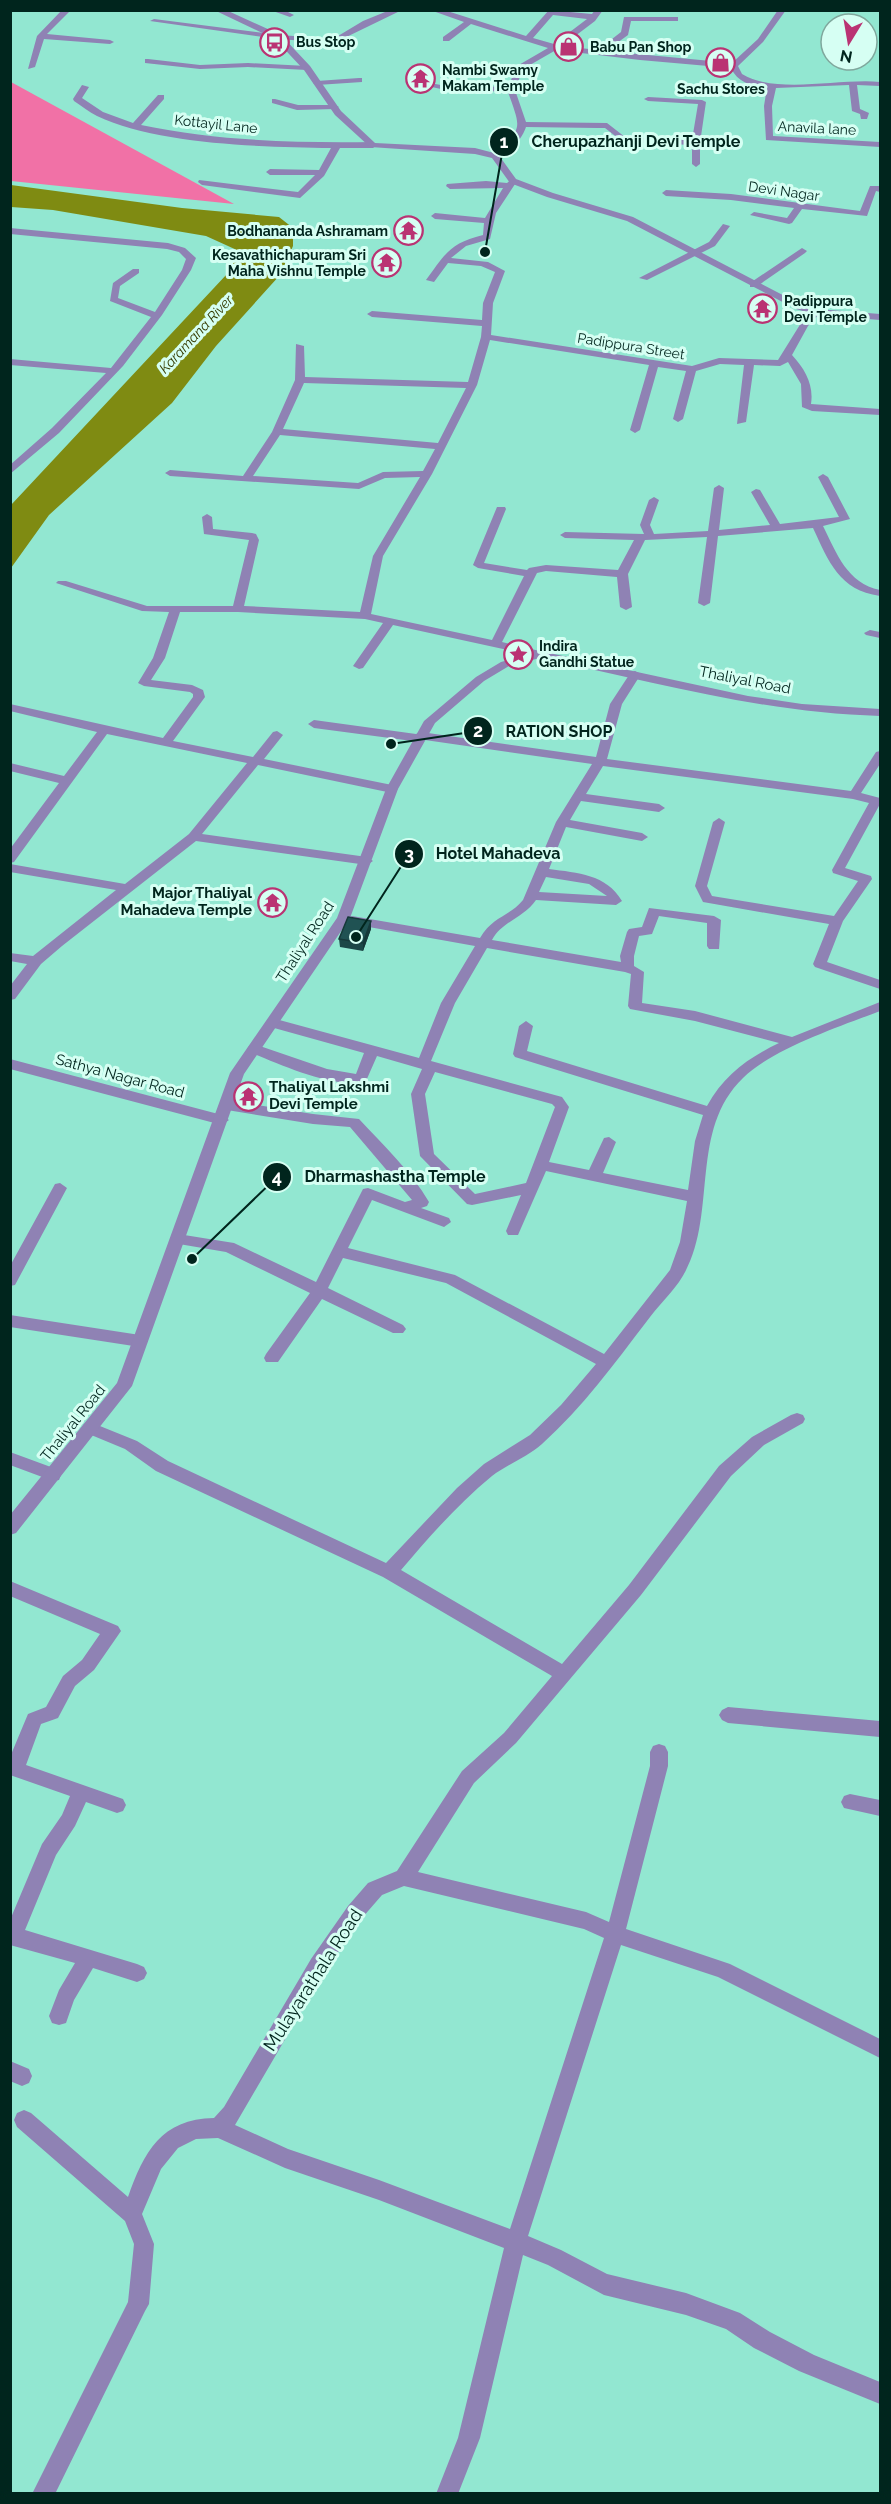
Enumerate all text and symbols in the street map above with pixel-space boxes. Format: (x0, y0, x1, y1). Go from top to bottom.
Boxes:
north arrow (819, 12, 879, 72)
bus stop icon: Bus Stop (259, 26, 291, 58)
shop icon: Babu Pan Shop (553, 31, 585, 63)
place label: Bus Stop (296, 34, 356, 50)
place label: Babu Pan Shop (590, 39, 691, 55)
shop icon: Sachu Stores (705, 46, 737, 78)
text: N (838, 46, 854, 67)
temple icon: Nambi Swamy Makam Temple (405, 62, 437, 94)
place label: Nambi Swamy Makam Temple (442, 62, 545, 94)
place label: Sachu Stores (677, 81, 765, 97)
street label: Kottayil Lane (174, 112, 258, 136)
street label: Anavila lane (777, 118, 857, 138)
callout: Cherupazhanji Devi Temple (489, 125, 753, 159)
text: 1 (500, 131, 509, 152)
text: Cherupazhanji Devi Temple (532, 132, 741, 151)
street label: Devi Nagar (747, 178, 821, 204)
temple icon: Bodhananda Ashramam (393, 215, 425, 247)
place label: Bodhananda Ashramam (227, 223, 388, 239)
place label: Kesavathichapuram Sri Maha Vishnu Temple (212, 247, 367, 279)
temple icon: Kesavathichapuram Sri Maha Vishnu Temple (371, 247, 403, 279)
water label: Karamana River (156, 291, 237, 376)
temple icon: Padippura Devi Temple (747, 293, 779, 325)
place label: Padippura Devi Temple (784, 293, 867, 325)
street label: Padippura Street (576, 330, 686, 362)
place icon: Indira Gandhi Statue (502, 638, 534, 670)
place label: Indira Gandhi Statue (539, 638, 635, 670)
street label: Thaliyal Road (698, 662, 792, 698)
callout: RATION SHOP (463, 714, 624, 748)
text: 2 (473, 720, 483, 741)
text: RATION SHOP (506, 722, 612, 741)
callout: Hotel Mahadeva (394, 837, 573, 871)
text: 3 (404, 843, 414, 864)
text: Hotel Mahadeva (436, 844, 560, 863)
place label: Major Thaliyal Mahadeva Temple (121, 884, 252, 919)
temple icon: Major Thaliyal Mahadeva Temple (257, 886, 289, 918)
street label: Thaliyal Road (272, 898, 338, 986)
street label: Sathya Nagar Road (54, 1050, 186, 1102)
place label: Thaliyal Lakshmi Devi Temple (269, 1078, 389, 1113)
temple icon: Thaliyal Lakshmi Devi Temple (232, 1080, 264, 1112)
callout: Dharmashastha Temple (262, 1160, 498, 1194)
text: 4 (272, 1166, 282, 1187)
text: Dharmashastha Temple (304, 1167, 486, 1186)
street label: Thaliyal Road (37, 1381, 109, 1465)
street label: Mulayarathala Road (259, 1905, 366, 2055)

